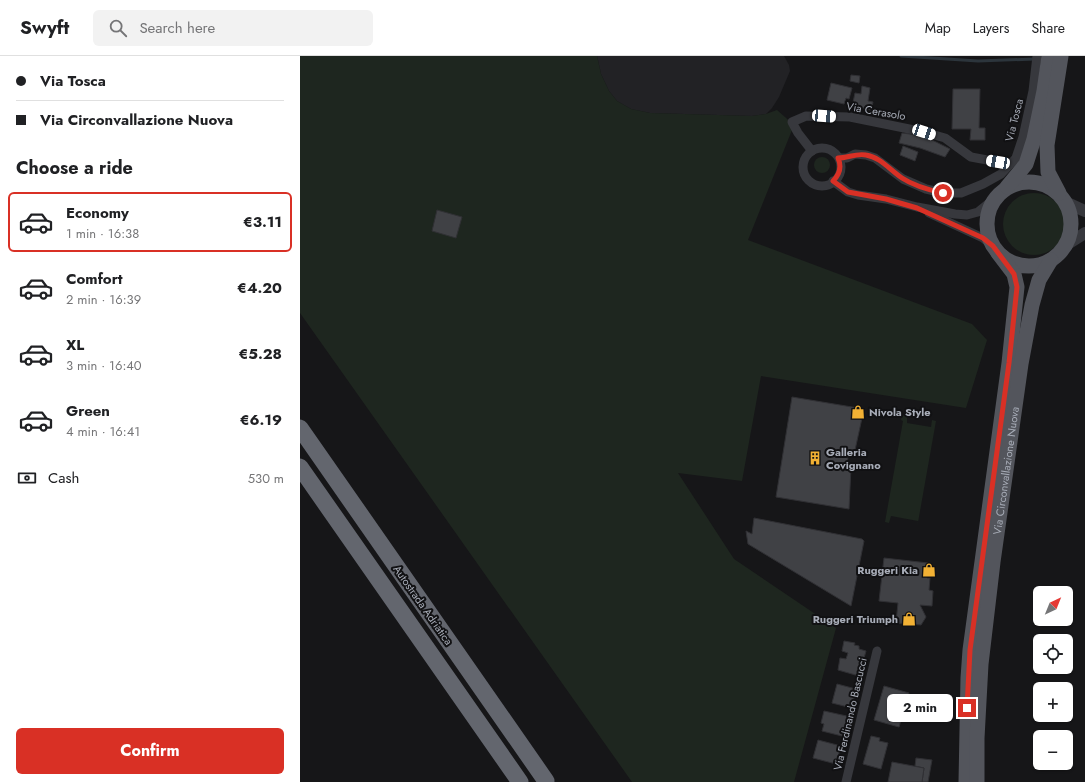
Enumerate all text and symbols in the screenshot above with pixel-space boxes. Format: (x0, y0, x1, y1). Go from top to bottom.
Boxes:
search box (93, 10, 373, 46)
text: Swyft (20, 14, 69, 41)
icon: search (107, 17, 129, 39)
text: Search here (139, 17, 215, 39)
text: Map (925, 18, 951, 38)
text: Layers (973, 18, 1009, 38)
text: Share (1031, 18, 1065, 38)
text: Via Tosca (40, 70, 106, 92)
street label: Via Tosca (1001, 97, 1027, 143)
street label: Via Cerasolo (845, 98, 907, 124)
text: Via Circonvallazione Nuova (40, 109, 233, 131)
car (812, 109, 836, 123)
car (911, 123, 937, 141)
car (985, 154, 1011, 170)
text: Choose a ride (16, 155, 133, 181)
route start (934, 184, 952, 202)
text: Economy (66, 202, 129, 224)
icon: car (18, 204, 54, 240)
text: €3.11 (243, 211, 282, 233)
text: 1 min · 16:38 (66, 224, 139, 243)
text: Comfort (66, 268, 123, 290)
icon: car (18, 270, 54, 306)
text: €4.20 (237, 277, 282, 299)
text: 2 min · 16:39 (66, 290, 141, 309)
text: XL (66, 334, 84, 356)
icon: car (18, 336, 54, 372)
text: €5.28 (238, 343, 282, 365)
text: 3 min · 16:40 (66, 356, 142, 375)
text: Green (66, 400, 110, 422)
icon: car (18, 402, 54, 438)
shop icon: Nivola Style (850, 404, 866, 420)
place label: Nivola Style (869, 404, 930, 420)
street label: Via Circonvallazione Nuova (989, 406, 1023, 536)
text: €6.19 (240, 409, 282, 431)
text: 4 min · 16:41 (66, 422, 140, 441)
place label: Galleria Covignano (826, 444, 881, 473)
building icon: Galleria Covignano (807, 450, 823, 466)
icon: cash (16, 467, 38, 489)
text: Cash (48, 467, 79, 489)
text: 530 m (248, 469, 284, 488)
street label: Autostrada Adriatica (389, 562, 457, 648)
place label: Ruggeri Kia (857, 562, 918, 578)
shop icon: Ruggeri Kia (921, 562, 937, 578)
north arrow (1033, 586, 1073, 626)
map controls (1033, 586, 1073, 770)
place label: Ruggeri Triumph (813, 611, 898, 627)
shop icon: Ruggeri Triumph (901, 611, 917, 627)
button: locate (1033, 634, 1073, 674)
street label: Via Ferdinando Bascucci (829, 656, 871, 772)
button: + (1033, 682, 1073, 722)
callout: 2 min (887, 694, 953, 722)
text: 2 min (903, 698, 937, 717)
route end (958, 699, 976, 717)
button: Confirm (16, 728, 284, 774)
button: − (1033, 730, 1073, 770)

